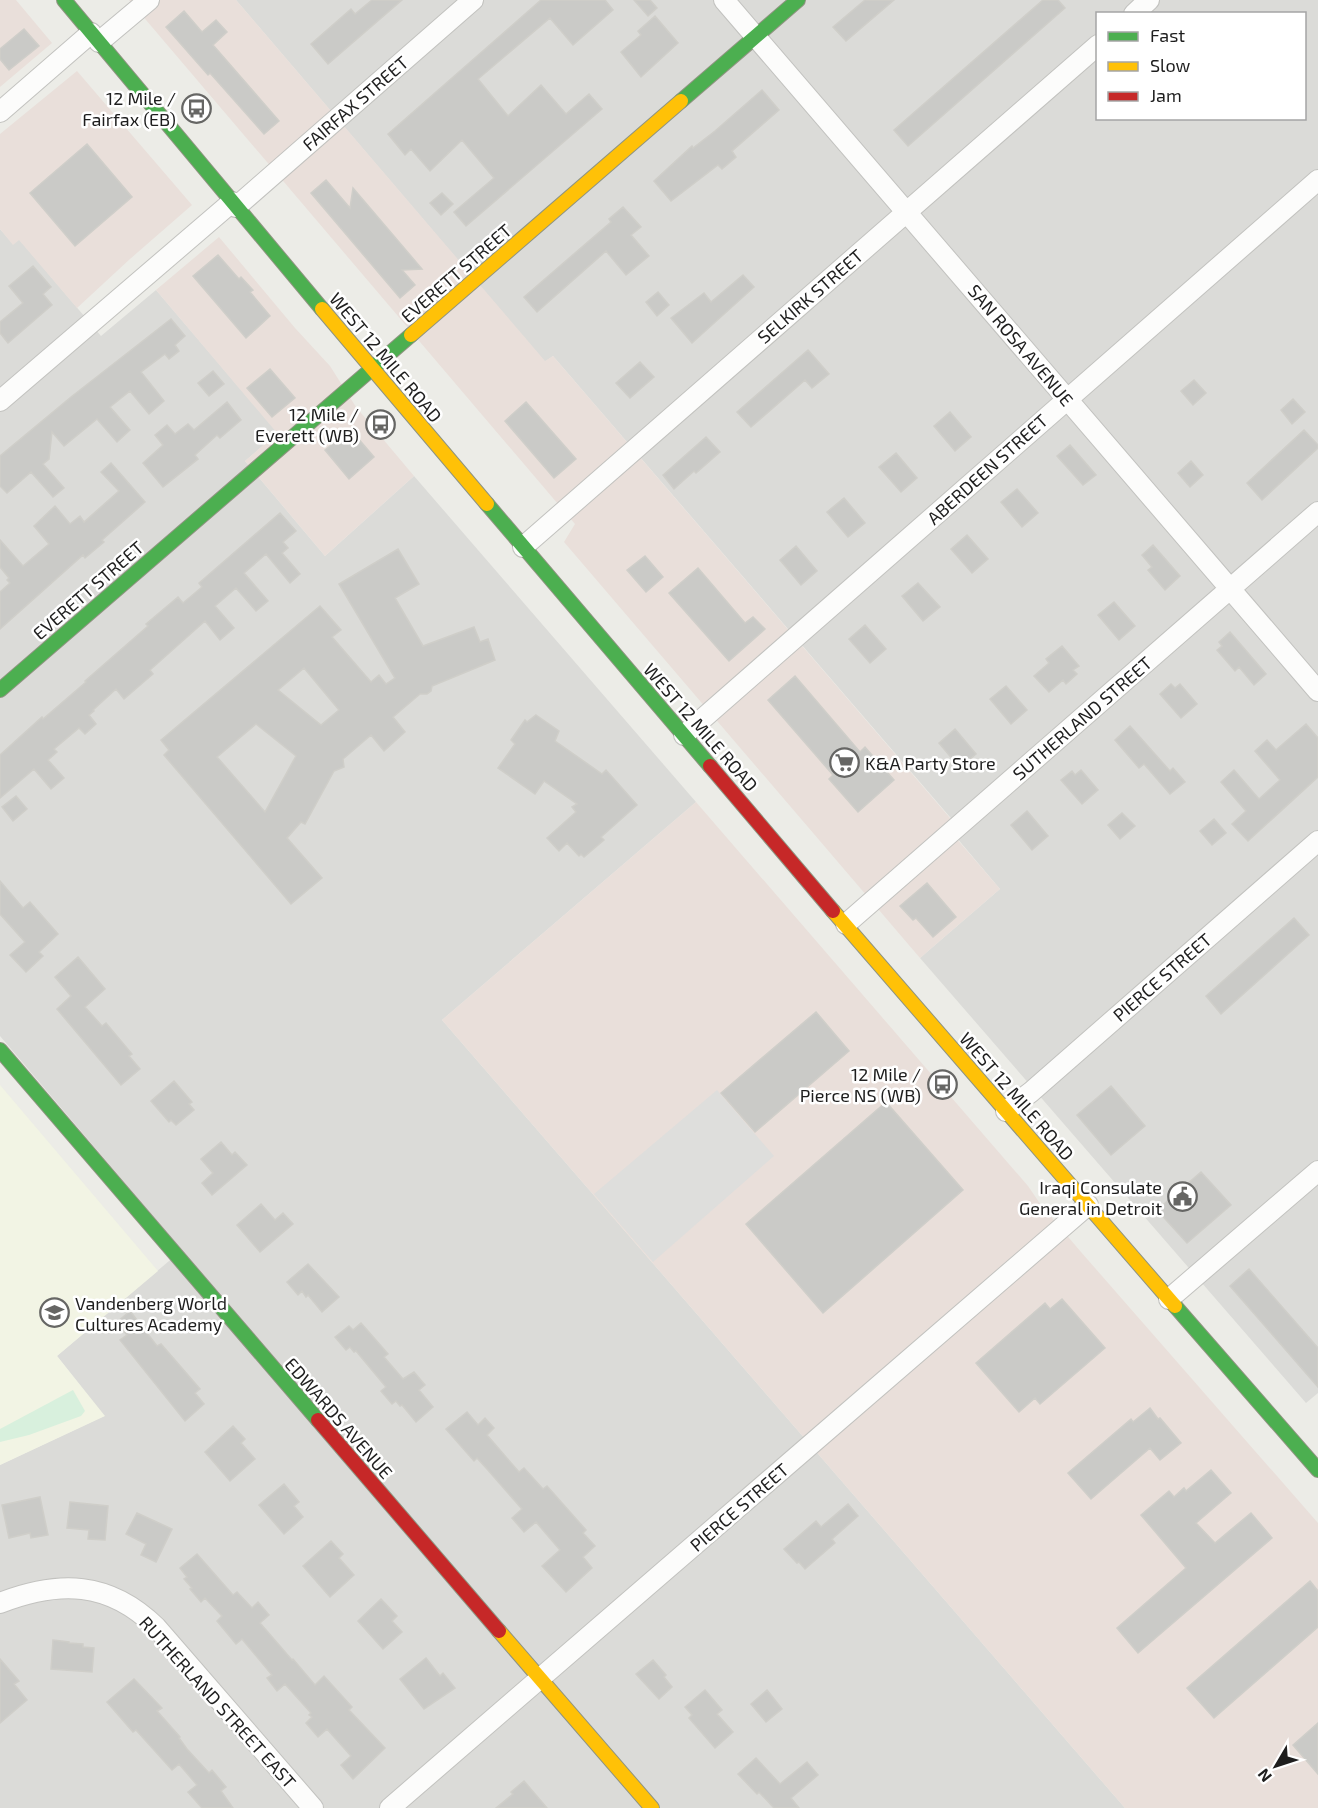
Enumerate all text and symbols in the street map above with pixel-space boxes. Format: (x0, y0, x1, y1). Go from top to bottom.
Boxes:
legend (1096, 12, 1306, 120)
text: Fast (1150, 24, 1185, 46)
street label: FAIRFAX STREET (298, 51, 413, 155)
text: Slow (1150, 54, 1191, 76)
text: Jam (1150, 84, 1182, 106)
place label: 12 Mile / Fairfax (EB) (82, 87, 176, 130)
bus stop icon: 12 Mile / Fairfax (EB) (181, 92, 213, 124)
street label: EVERETT STREET (396, 219, 516, 327)
street label: SELKIRK STREET (753, 244, 868, 348)
street label: SAN ROSA AVENUE (964, 280, 1078, 410)
street label: WEST 12 MILE ROAD (325, 288, 447, 426)
place label: 12 Mile / Everett (WB) (255, 403, 359, 446)
bus stop icon: 12 Mile / Everett (WB) (364, 408, 396, 440)
street label: ABERDEEN STREET (922, 409, 1052, 529)
street label: EVERETT STREET (28, 536, 148, 644)
street label: SUTHERLAND STREET (1008, 651, 1156, 784)
street label: WEST 12 MILE ROAD (639, 658, 763, 796)
supermarket icon: K&A Party Store (828, 747, 860, 779)
place label: K&A Party Store (865, 752, 996, 774)
street label: PIERCE STREET (1108, 928, 1216, 1026)
street label: WEST 12 MILE ROAD (955, 1027, 1079, 1165)
place label: 12 Mile / Pierce NS (WB) (800, 1063, 921, 1106)
bus stop icon: 12 Mile / Pierce NS (WB) (926, 1068, 958, 1100)
place label: Iraqi Consulate General in Detroit (1019, 1176, 1162, 1219)
public building icon: Iraqi Consulate General in Detroit (1167, 1181, 1199, 1213)
place label: Vandenberg World Cultures Academy (75, 1292, 227, 1335)
school or university icon: Vandenberg World Cultures Academy (38, 1297, 70, 1329)
street label: EDWARDS AVENUE (280, 1353, 398, 1483)
street label: PIERCE STREET (685, 1458, 793, 1556)
street label: RUTHERLAND STREET EAST (135, 1612, 301, 1793)
north arrow (1246, 1736, 1306, 1796)
text: N (1253, 1765, 1275, 1786)

